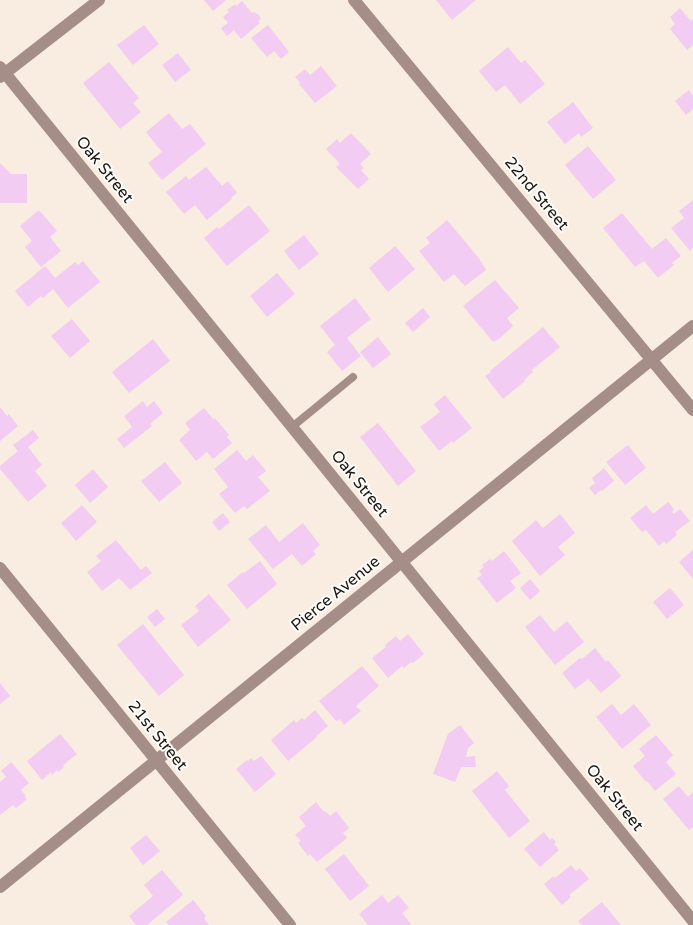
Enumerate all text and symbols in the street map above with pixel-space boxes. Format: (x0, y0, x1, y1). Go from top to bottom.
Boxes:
street label: Oak Street (71, 133, 137, 207)
street label: 22nd Street (500, 153, 572, 235)
street label: Oak Street (326, 447, 392, 521)
street label: Pierce Avenue (288, 552, 384, 636)
street label: 21st Street (123, 697, 191, 775)
street label: Oak Street (581, 761, 647, 835)

